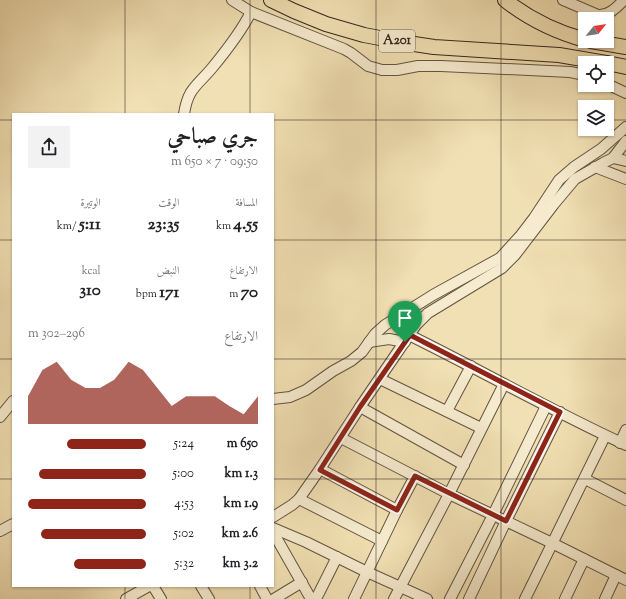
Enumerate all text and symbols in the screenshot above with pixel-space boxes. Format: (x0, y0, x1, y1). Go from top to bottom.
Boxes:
north arrow (578, 12, 614, 48)
map controls (578, 12, 614, 136)
road number: A201 (379, 30, 415, 52)
button: locate (578, 56, 614, 92)
button: layers (578, 100, 614, 136)
text: جري صباحي (167, 122, 258, 154)
button: share (28, 126, 70, 168)
text: 09:50 · 7 × 650 m (171, 153, 258, 171)
text: الوتيرة (80, 195, 101, 211)
text: الوقت (158, 195, 179, 211)
text: المسافة (236, 195, 258, 211)
text: 5:11 (79, 213, 101, 237)
text: 23:35 (147, 213, 179, 237)
text: 4.55 (233, 213, 258, 237)
text: /km (57, 218, 79, 234)
text: km (216, 218, 233, 234)
text: kcal (82, 263, 101, 279)
text: النبض (157, 263, 179, 279)
text: الارتفاع (229, 263, 258, 279)
text: 310 (79, 279, 101, 303)
text: 171 (159, 281, 179, 305)
text: 70 (241, 281, 258, 305)
text: bpm (136, 286, 159, 302)
text: m (229, 286, 241, 302)
pin (388, 301, 422, 342)
icon: arrive (394, 307, 416, 329)
text: 296–302 m (28, 325, 85, 343)
text: الارتفاع (224, 328, 258, 346)
text: 5:24 (174, 435, 194, 453)
text: 650 m (227, 435, 258, 453)
text: 5:00 (173, 465, 194, 483)
text: 1.3 km (224, 465, 258, 483)
text: 4:53 (174, 495, 194, 513)
text: 1.9 km (224, 495, 258, 513)
text: 5:02 (173, 525, 194, 543)
text: 2.6 km (222, 525, 258, 543)
text: 5:32 (175, 555, 194, 573)
text: 3.2 km (223, 555, 258, 573)

